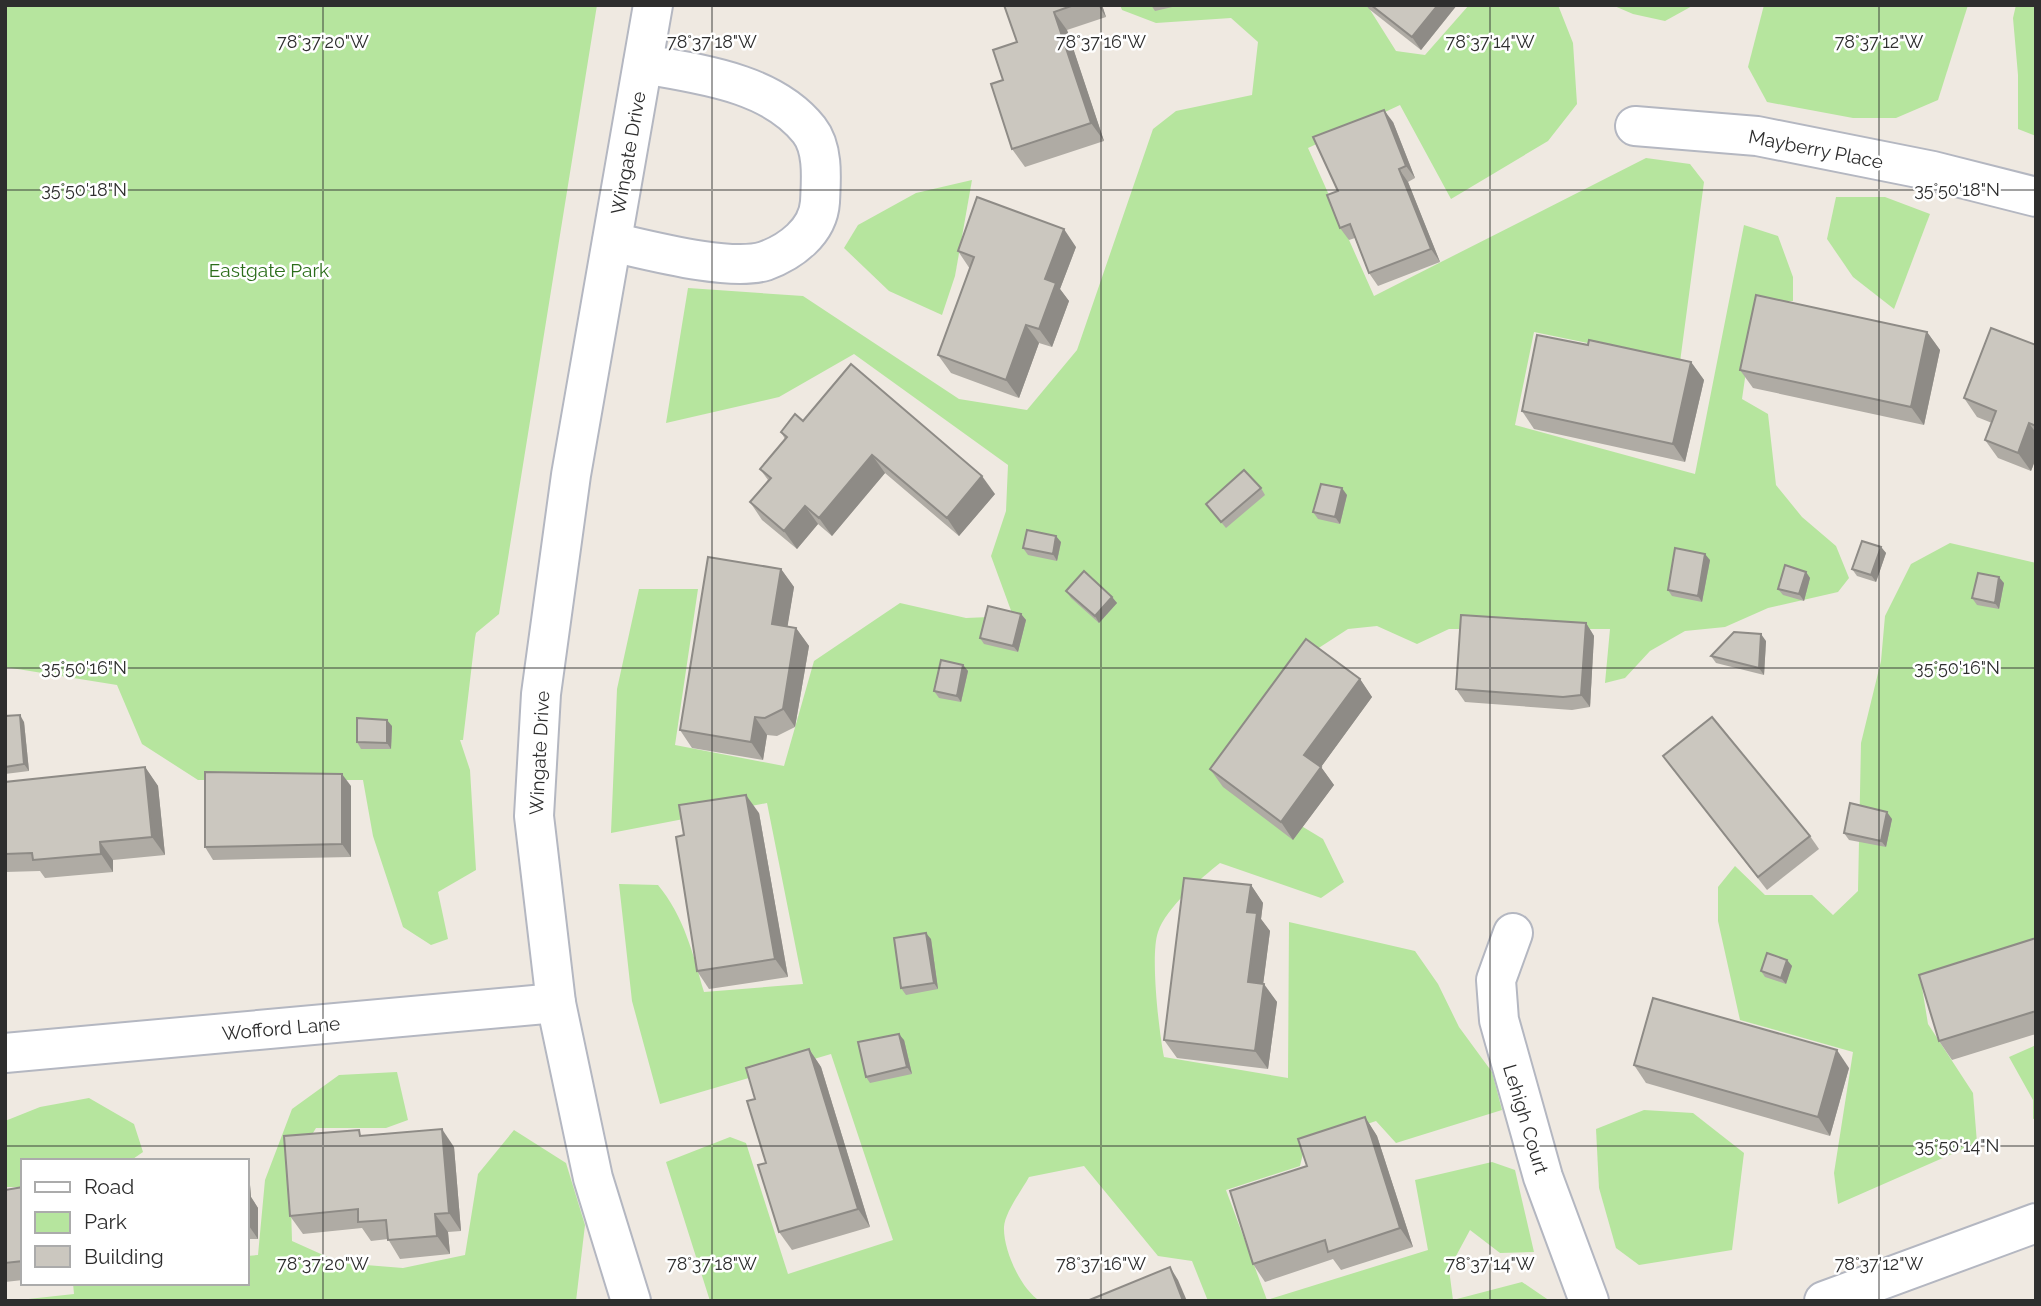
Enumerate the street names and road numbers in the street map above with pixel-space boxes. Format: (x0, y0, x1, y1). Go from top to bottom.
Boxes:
street label: Wingate Drive (606, 90, 650, 216)
street label: Mayberry Place (1747, 125, 1885, 173)
street label: Wingate Drive (525, 690, 553, 816)
street label: Wofford Lane (221, 1012, 341, 1044)
street label: Lehigh Court (1499, 1061, 1553, 1177)

